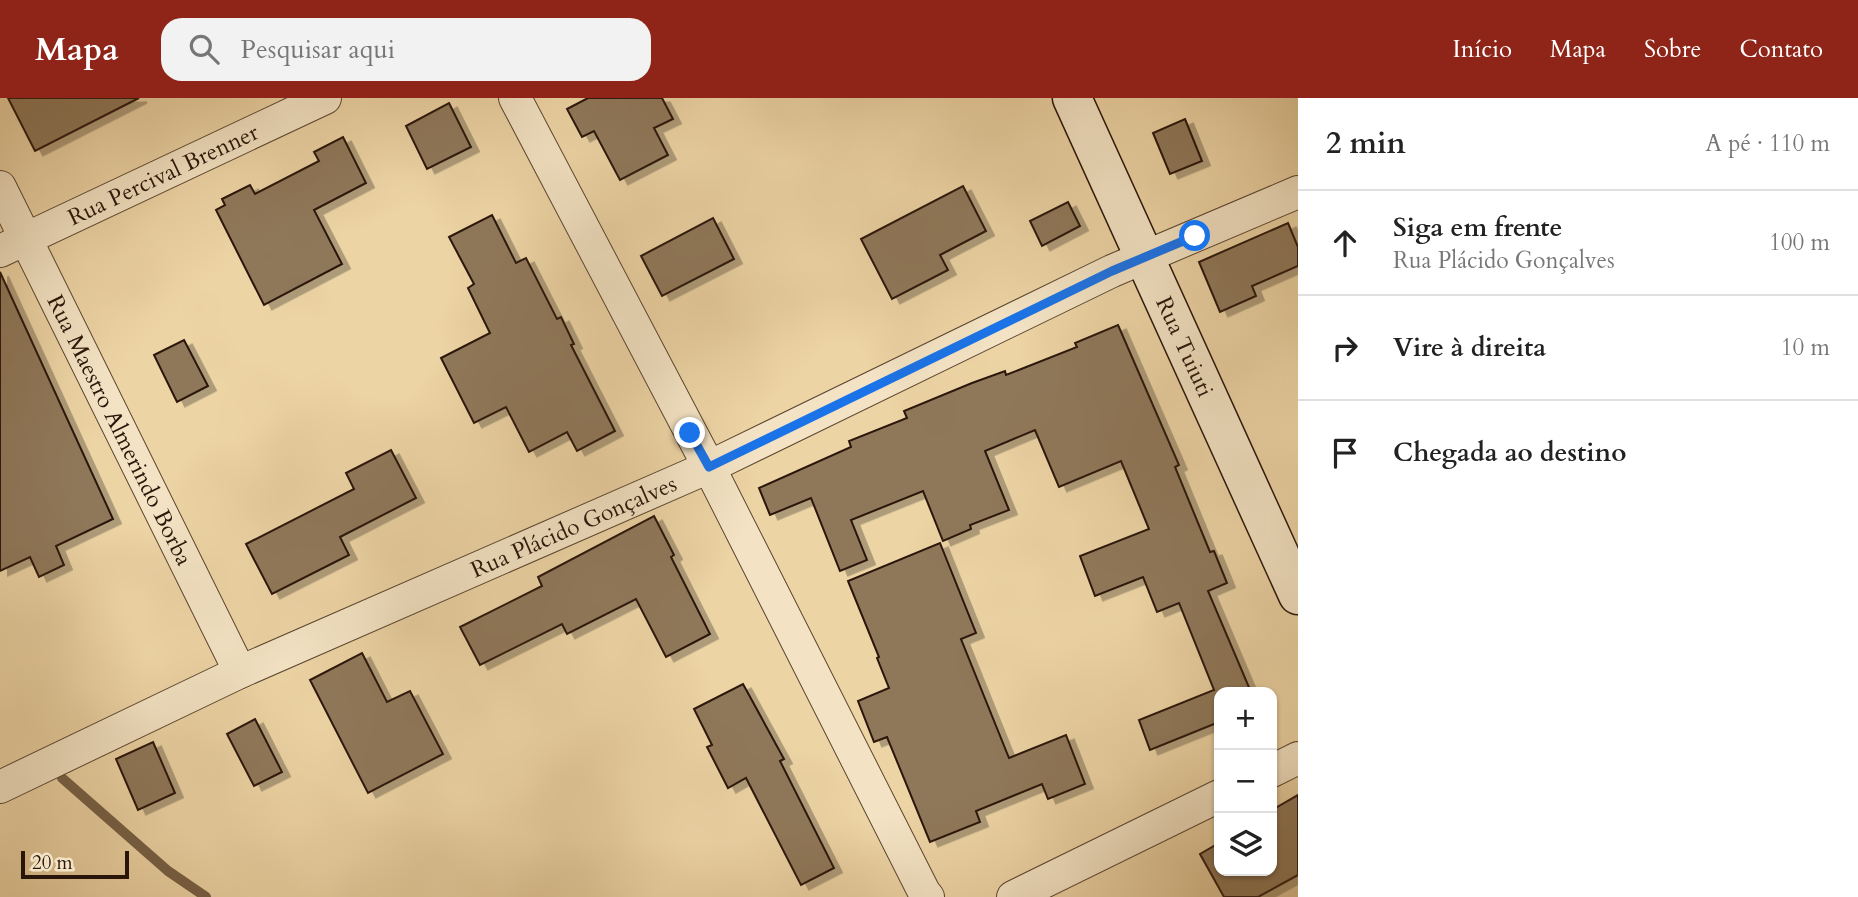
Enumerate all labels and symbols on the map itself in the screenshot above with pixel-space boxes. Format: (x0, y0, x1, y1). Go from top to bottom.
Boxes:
street label: Rua Percival Brenner (62, 116, 264, 232)
route start (1179, 220, 1210, 251)
street label: Rua Maestro Almerindo Borba (40, 289, 200, 571)
street label: Rua Tuiuti (1149, 291, 1221, 402)
route end (674, 417, 705, 448)
street label: Rua Plácido Gonçalves (466, 468, 681, 585)
scale bar (21, 848, 130, 880)

